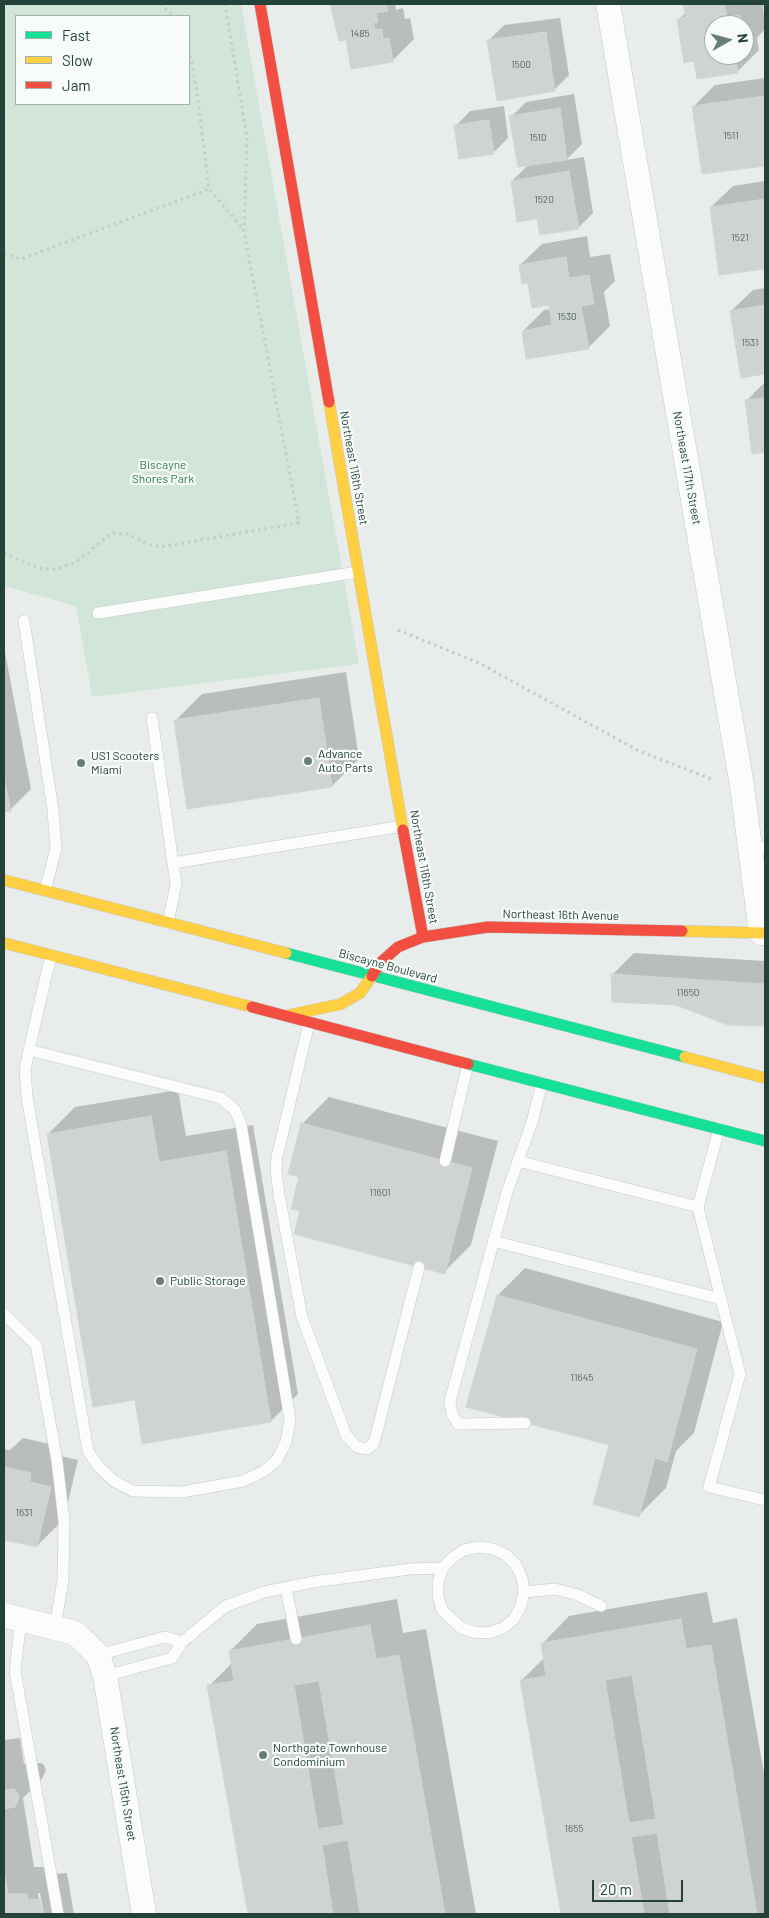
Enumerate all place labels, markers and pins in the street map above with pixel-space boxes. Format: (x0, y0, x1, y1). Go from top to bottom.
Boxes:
place label: Advance Auto Parts (318, 747, 373, 775)
place label: US1 Scooters Miami (91, 749, 159, 777)
marker: Advance Auto Parts (302, 755, 314, 767)
marker: US1 Scooters Miami (75, 757, 87, 769)
place label: Public Storage (170, 1274, 246, 1288)
marker: Public Storage (154, 1275, 166, 1287)
place label: Northgate Townhouse Condominium (273, 1741, 387, 1769)
marker: Northgate Townhouse Condominium (257, 1749, 269, 1761)

